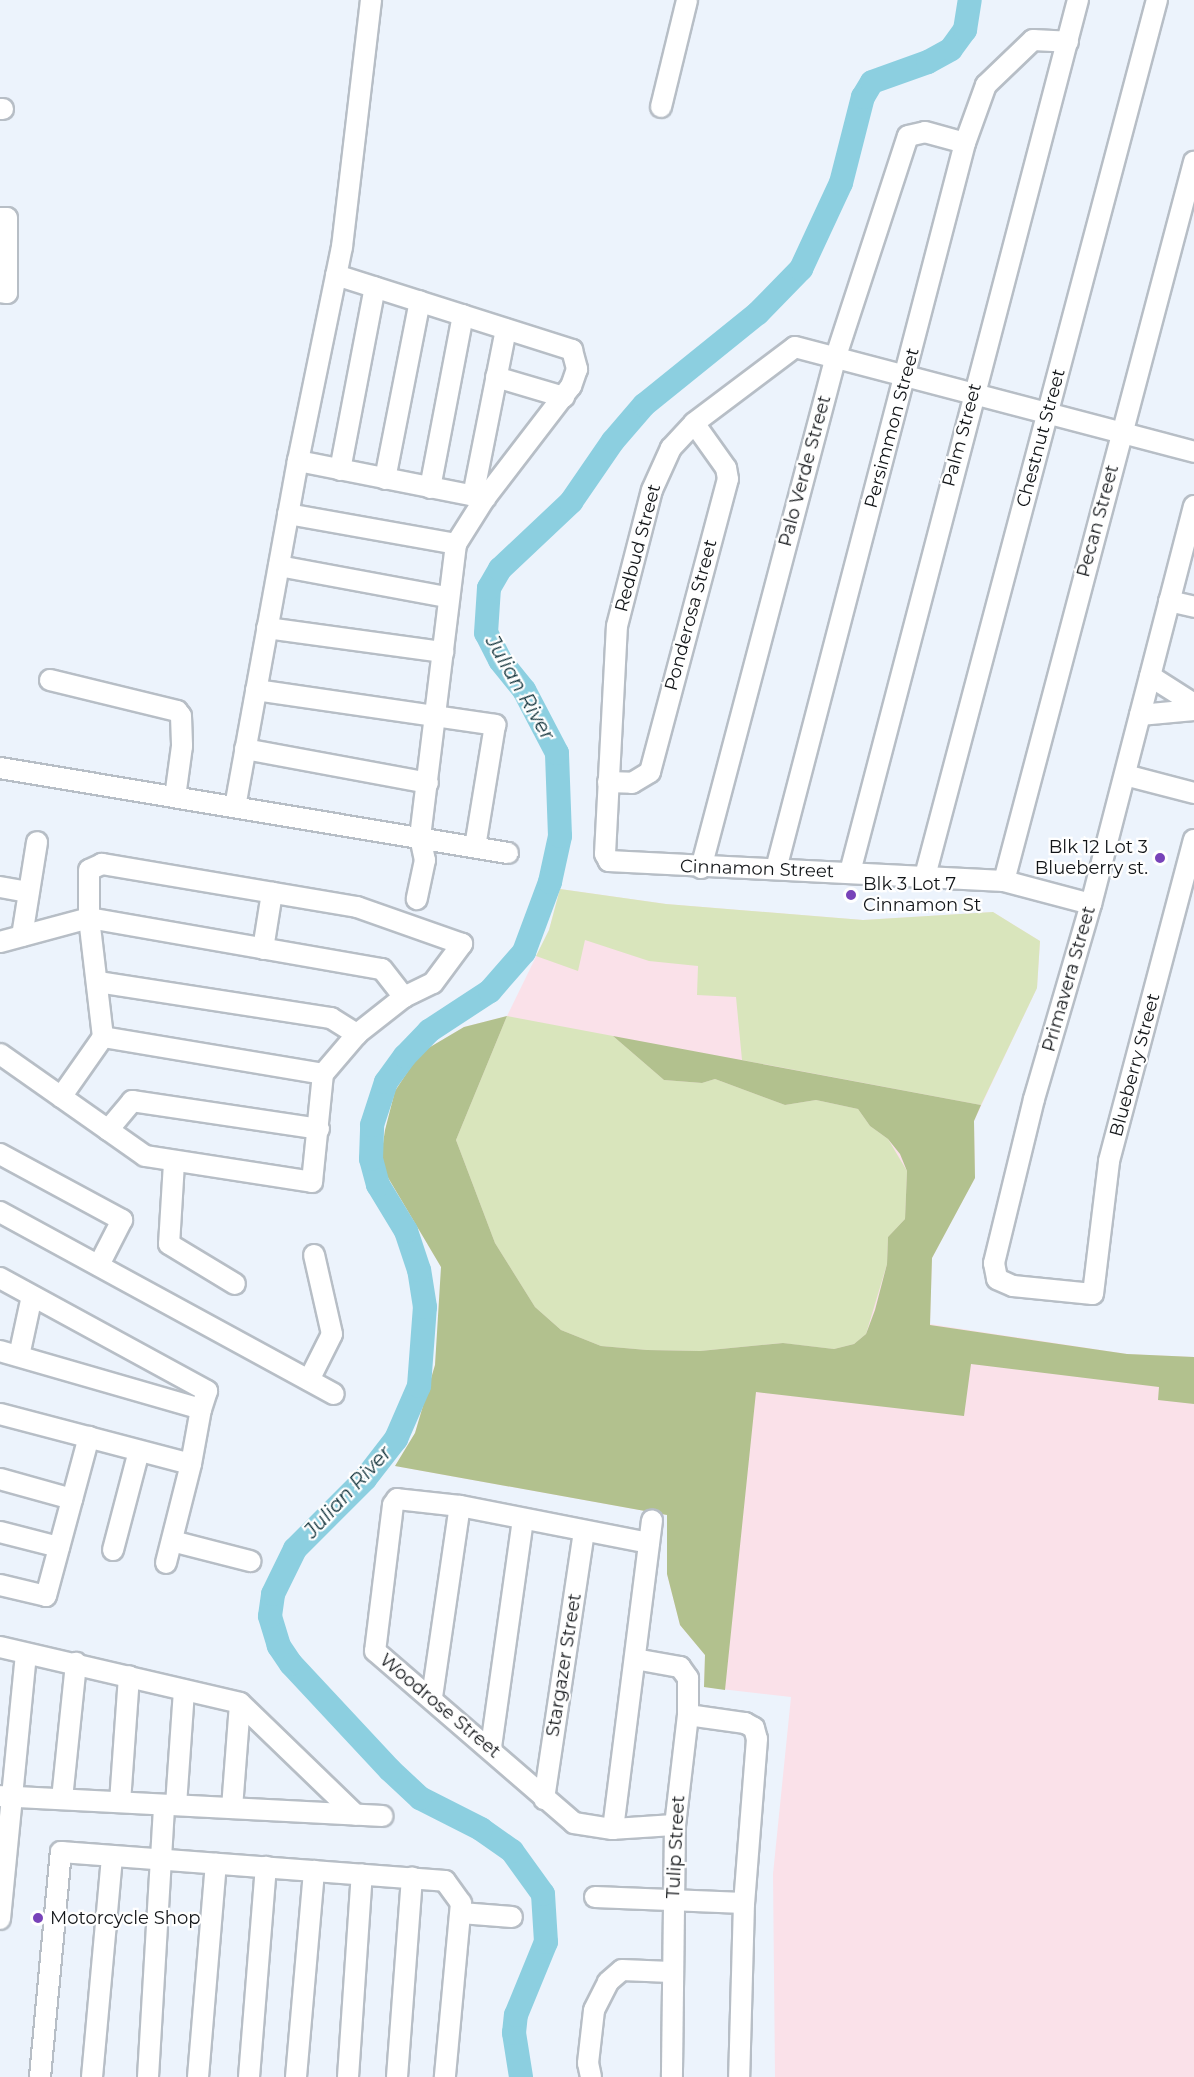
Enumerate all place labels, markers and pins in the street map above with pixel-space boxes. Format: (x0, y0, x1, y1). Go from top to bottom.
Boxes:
place label: Blk 12 Lot 3 Blueberry st. (1035, 837, 1148, 880)
marker: Blk 12 Lot 3 Blueberry st. (1153, 851, 1167, 865)
place label: Blk 3 Lot 7 Cinnamon St (863, 874, 981, 916)
marker: Blk 3 Lot 7 Cinnamon St (844, 888, 858, 902)
place label: Motorcycle Shop (50, 1907, 200, 1929)
marker: Motorcycle Shop (31, 1911, 45, 1925)

